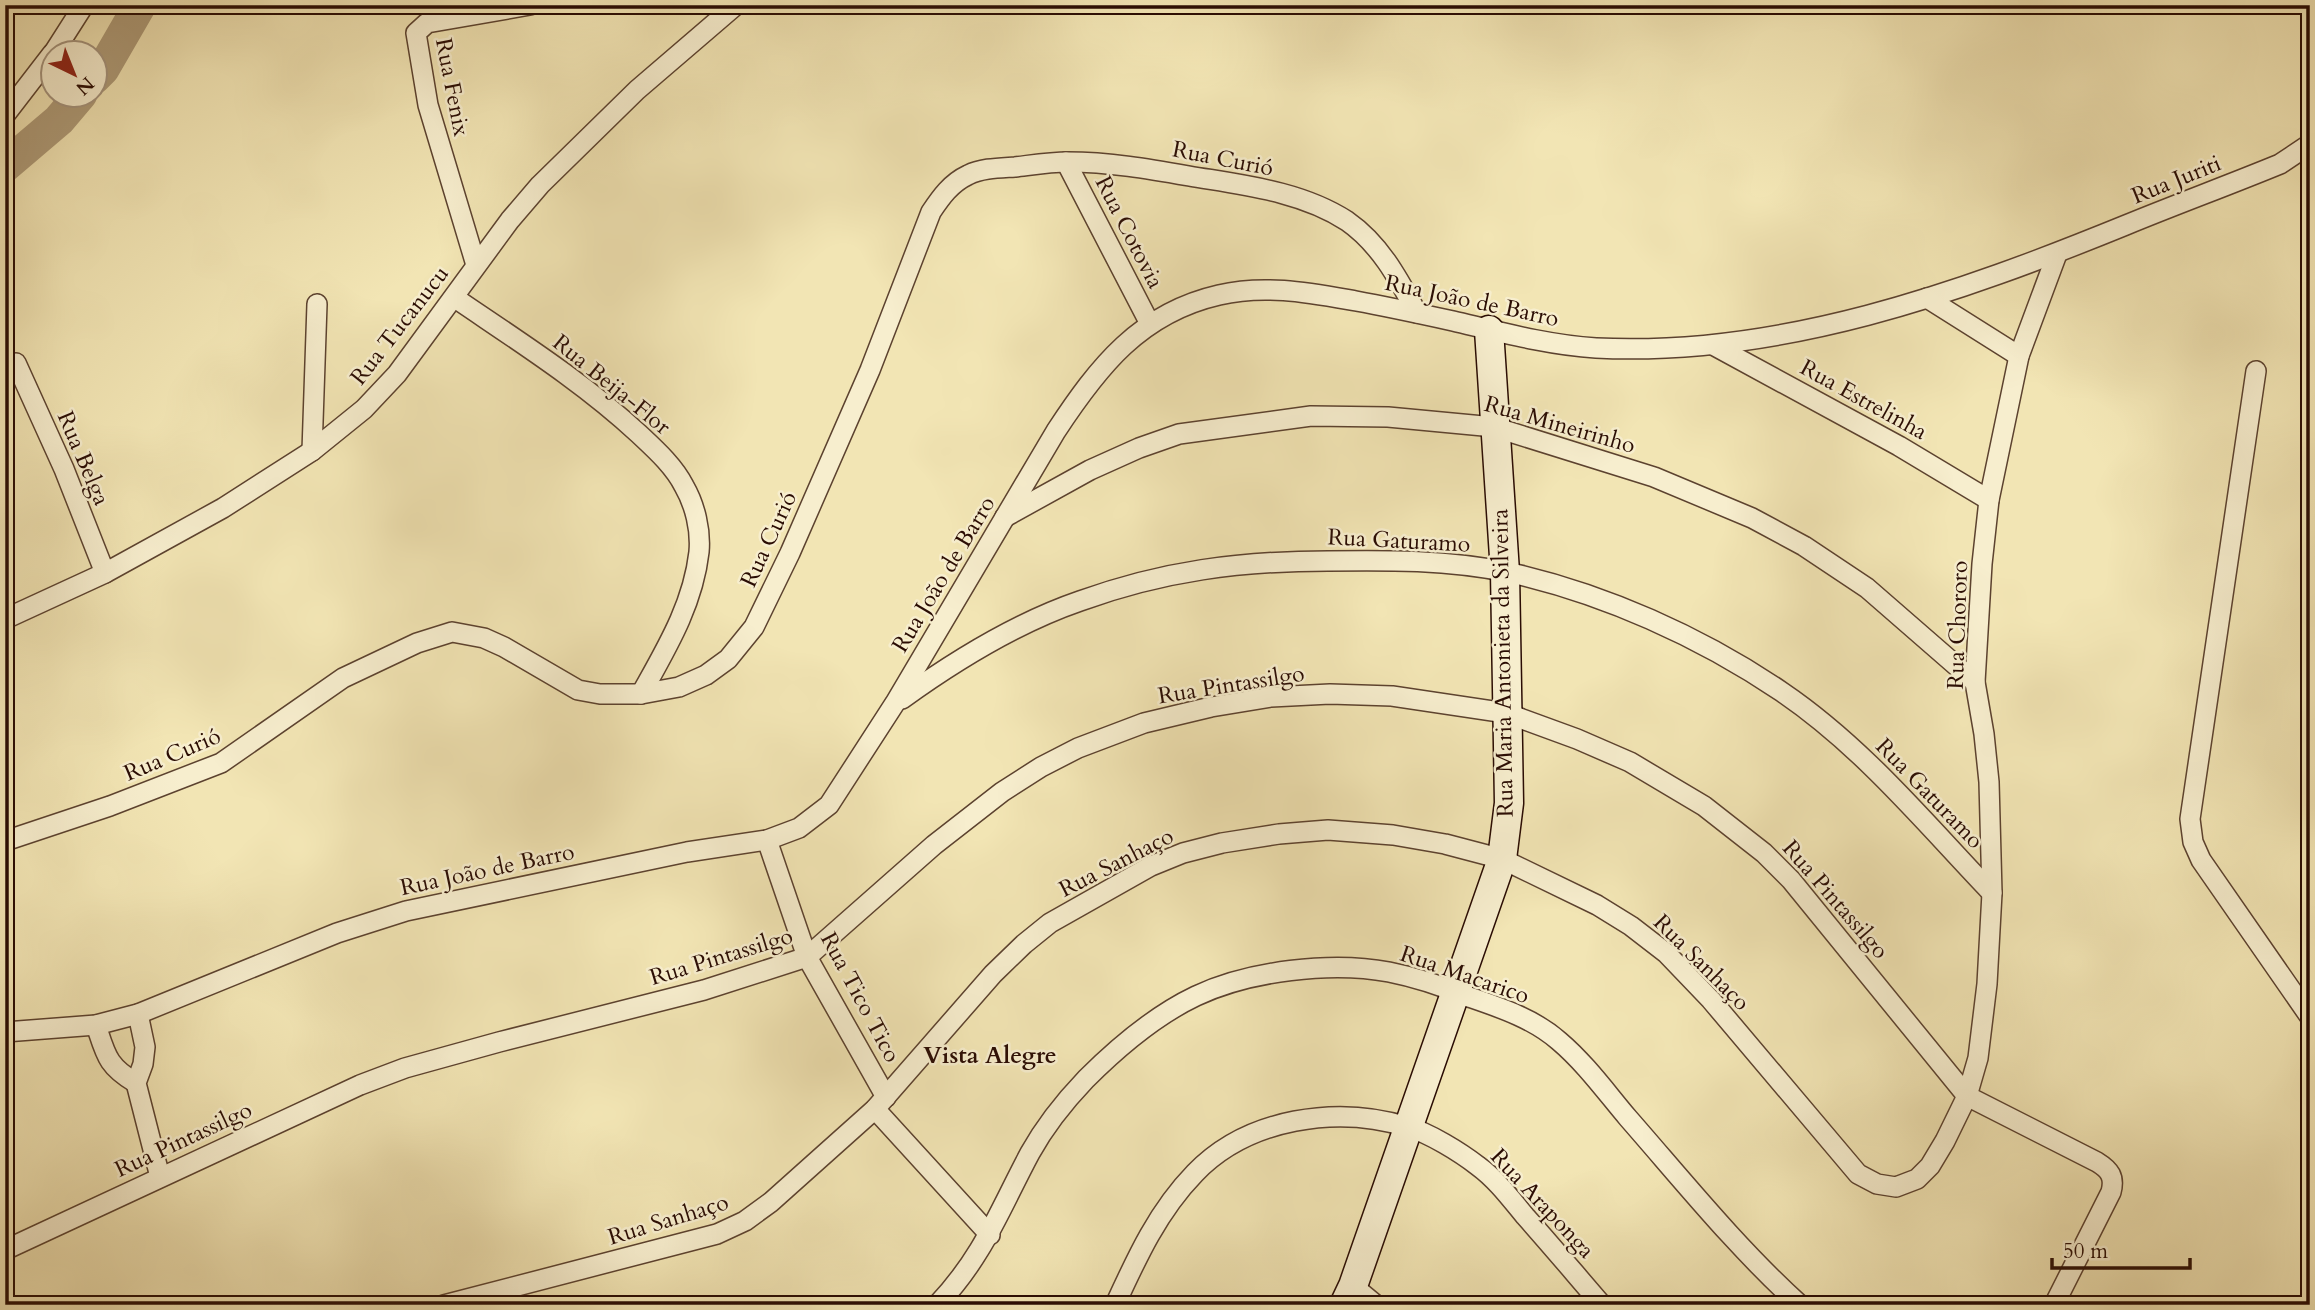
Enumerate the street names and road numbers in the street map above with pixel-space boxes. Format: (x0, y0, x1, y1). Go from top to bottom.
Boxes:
street label: Rua Fenix (428, 35, 477, 139)
street label: Rua Curió (1170, 134, 1276, 183)
street label: Rua Juriti (2127, 148, 2225, 211)
street label: Rua Cotovia (1088, 171, 1171, 294)
street label: Rua Tucanucu (343, 259, 456, 391)
street label: Rua João de Barro (1382, 267, 1562, 334)
street label: Rua Beija-Flor (546, 327, 678, 442)
street label: Rua Estrelinha (1795, 352, 1933, 447)
street label: Rua Mineirinho (1481, 388, 1639, 461)
street label: Rua Belga (50, 406, 117, 510)
street label: Rua Curió (733, 486, 804, 592)
street label: Rua João de Barro (885, 490, 1002, 658)
street label: Rua Maria Antonieta da Silveira (1484, 508, 1521, 818)
street label: Rua Gaturamo (1327, 521, 1471, 560)
street label: Rua Chororo (1940, 560, 1975, 690)
street label: Rua Pintassilgo (1156, 658, 1307, 711)
street label: Rua Curió (119, 720, 225, 789)
street label: Rua Gaturamo (1869, 731, 1990, 856)
street label: Rua Sanhaço (1054, 820, 1179, 905)
street label: Rua Pintassilgo (1775, 833, 1896, 965)
street label: Rua João de Barro (397, 836, 577, 903)
street label: Rua Sanhaço (1647, 907, 1757, 1017)
street label: Rua Pintassilgo (646, 920, 796, 993)
street label: Rua Tico Tico (813, 927, 908, 1068)
street label: Rua Macarico (1396, 938, 1533, 1011)
street label: Rua Pintassilgo (110, 1094, 257, 1185)
street label: Rua Araponga (1484, 1142, 1602, 1265)
street label: Rua Sanhaço (604, 1186, 732, 1253)

